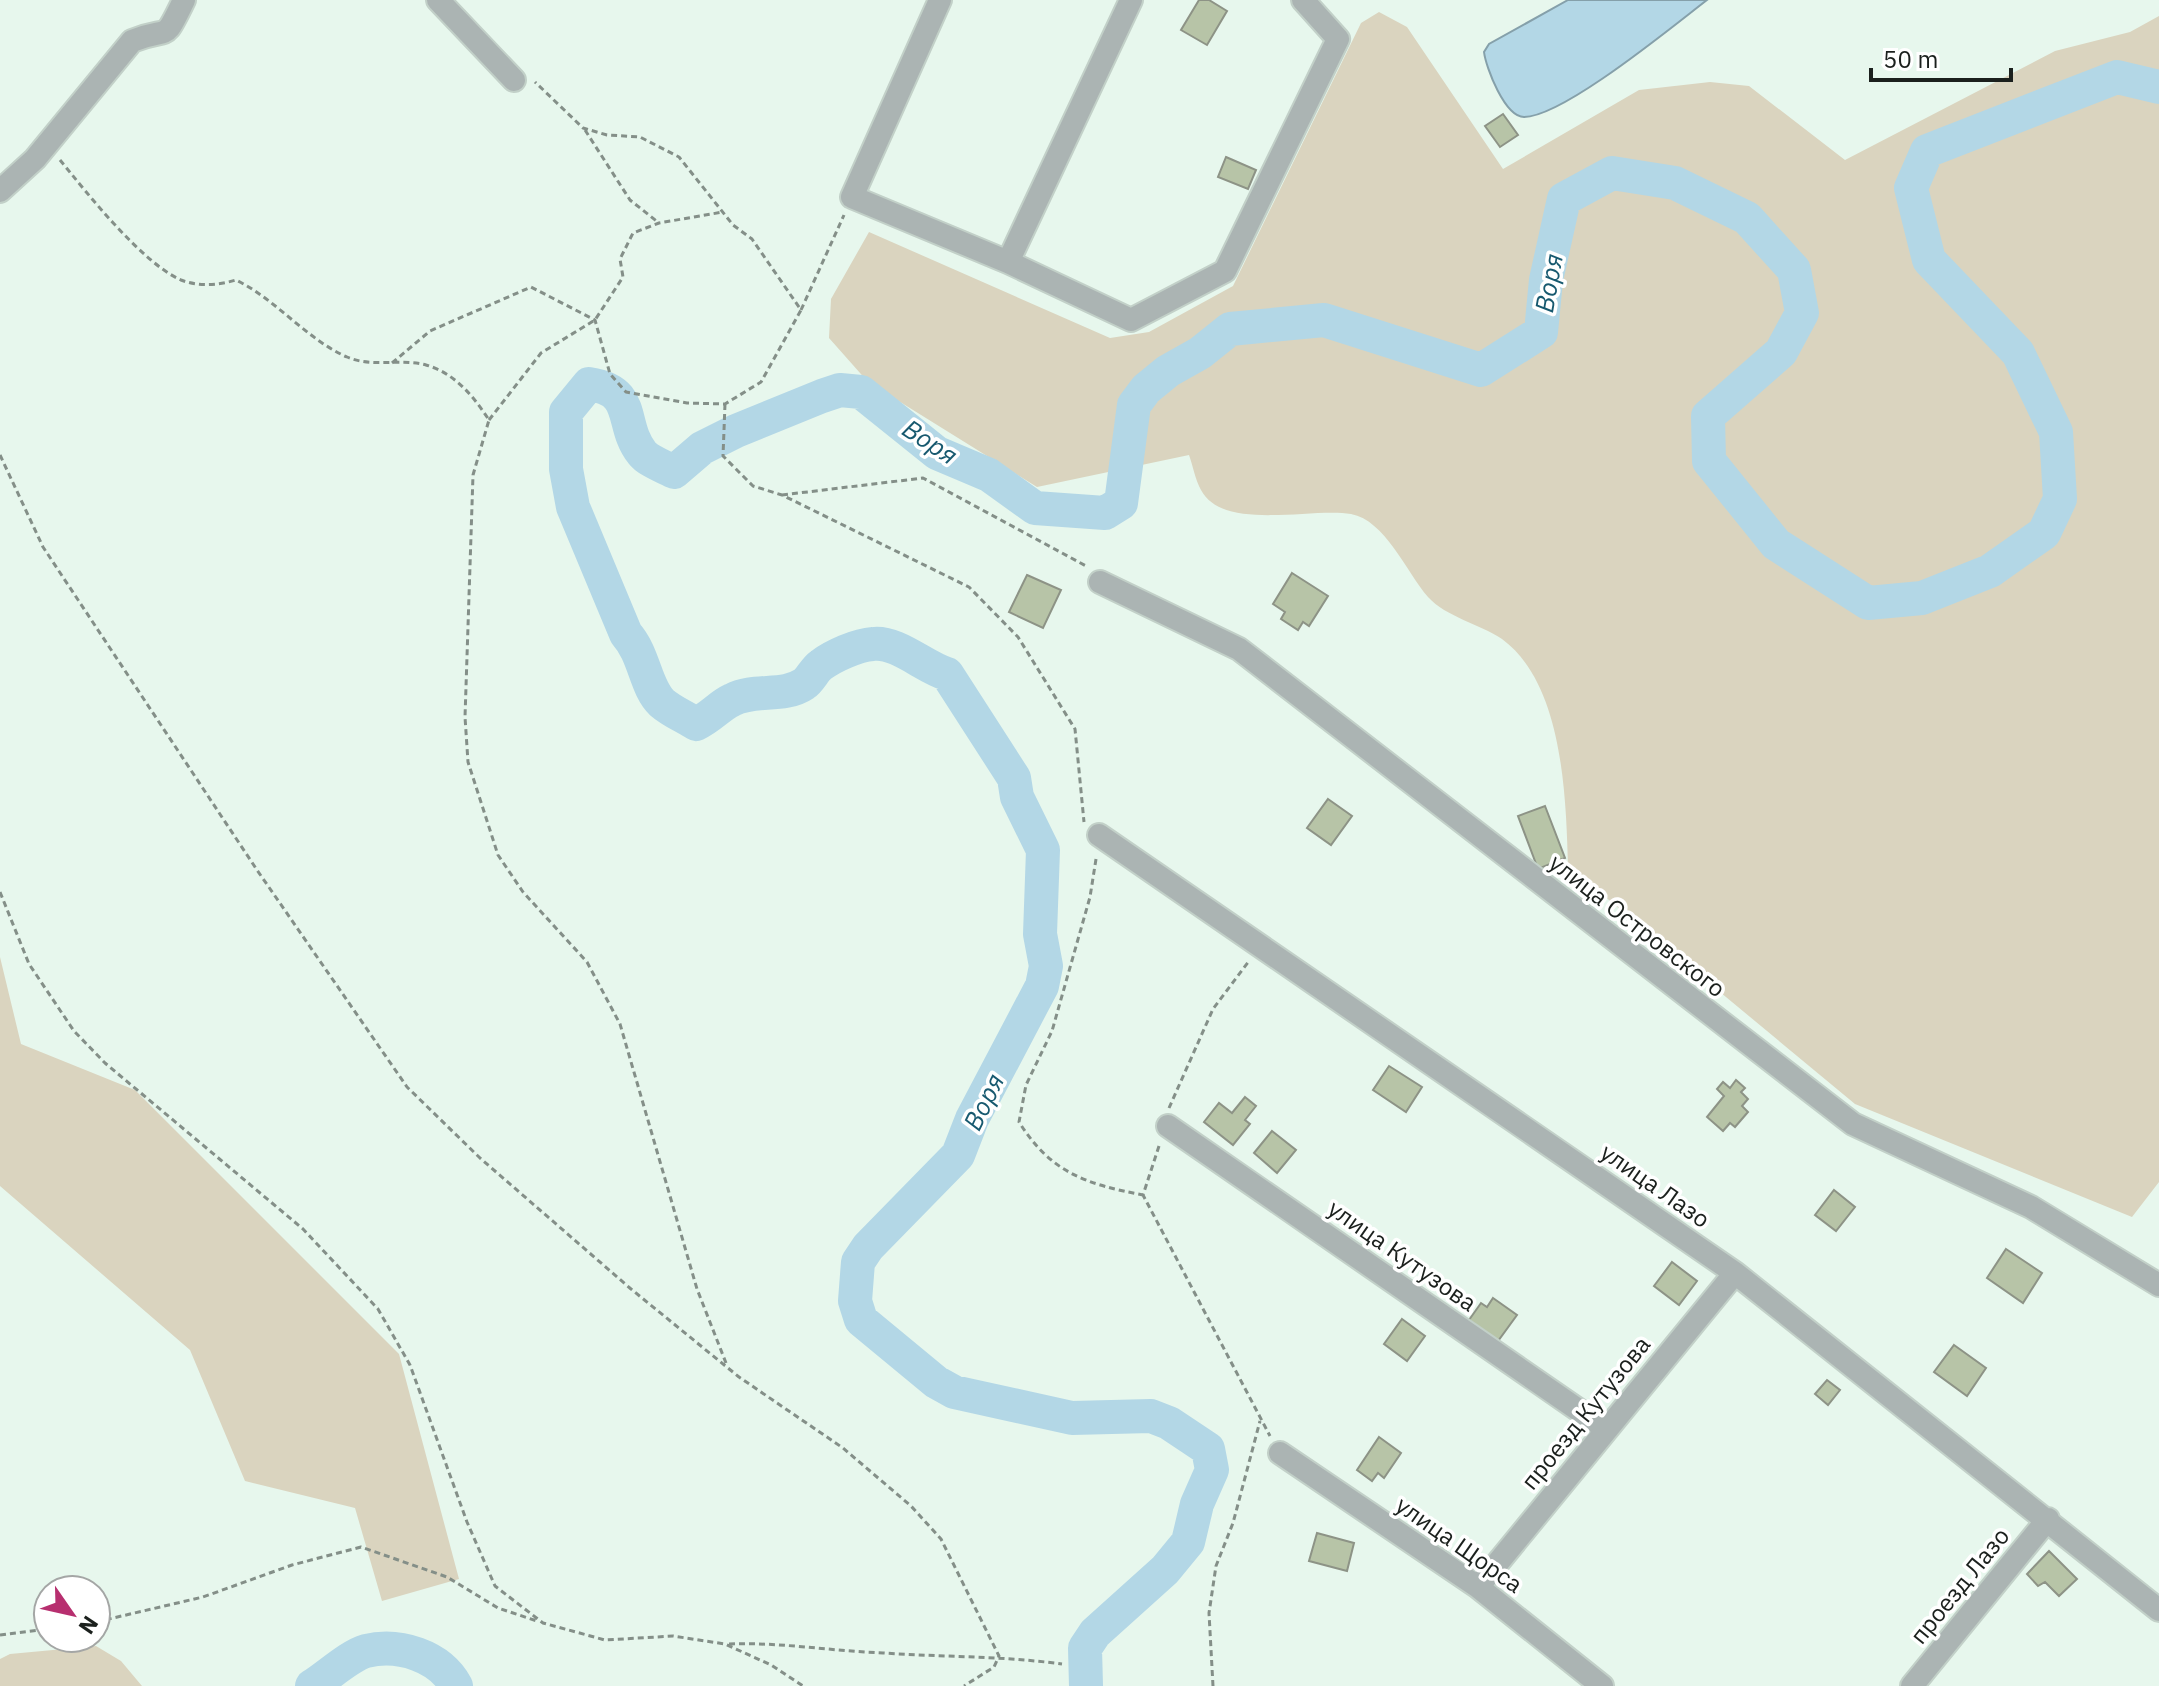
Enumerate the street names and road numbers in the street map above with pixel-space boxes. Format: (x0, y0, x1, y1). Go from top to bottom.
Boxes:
street label: улица Островского (1543, 846, 1732, 1004)
street label: улица Лазо (1594, 1136, 1717, 1235)
street label: улица Кутузова (1322, 1192, 1483, 1318)
street label: проезд Кутузова (1513, 1329, 1657, 1496)
street label: улица Щорса (1390, 1489, 1530, 1600)
street label: проезд Лазо (1902, 1521, 2016, 1650)

